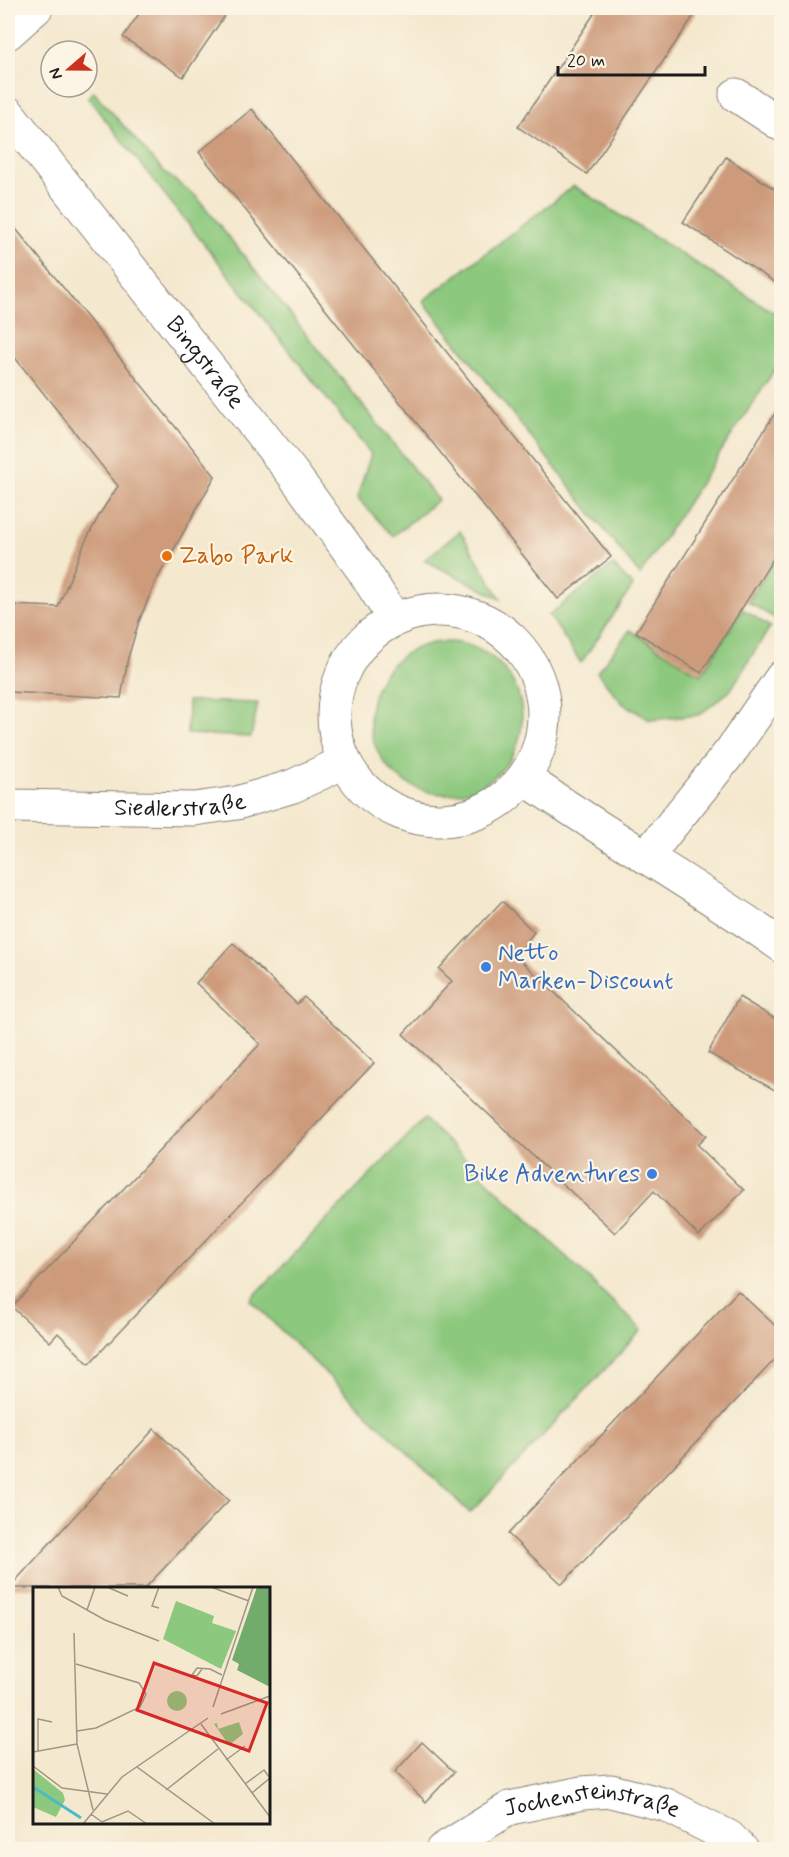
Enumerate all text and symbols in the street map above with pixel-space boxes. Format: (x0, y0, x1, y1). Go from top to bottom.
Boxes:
north arrow (39, 39, 99, 99)
scale bar (558, 39, 705, 77)
text: 20 m (567, 49, 605, 73)
text: N (45, 65, 68, 82)
street label: Bingstraße (159, 310, 251, 415)
place label: Zabo Park (179, 541, 294, 572)
marker: Zabo Park (160, 549, 174, 563)
street label: Siedlerstraße (114, 786, 250, 825)
place label: Netto Marken-Discount (498, 938, 674, 997)
marker: Netto Marken-Discount (479, 960, 493, 974)
place label: Bike Adventures (464, 1159, 640, 1190)
marker: Bike Adventures (645, 1167, 659, 1181)
inset map (33, 1587, 270, 1824)
text: Jochensteinstraße (501, 1775, 686, 1826)
street label: Jochensteinstraße (502, 1803, 682, 1831)

